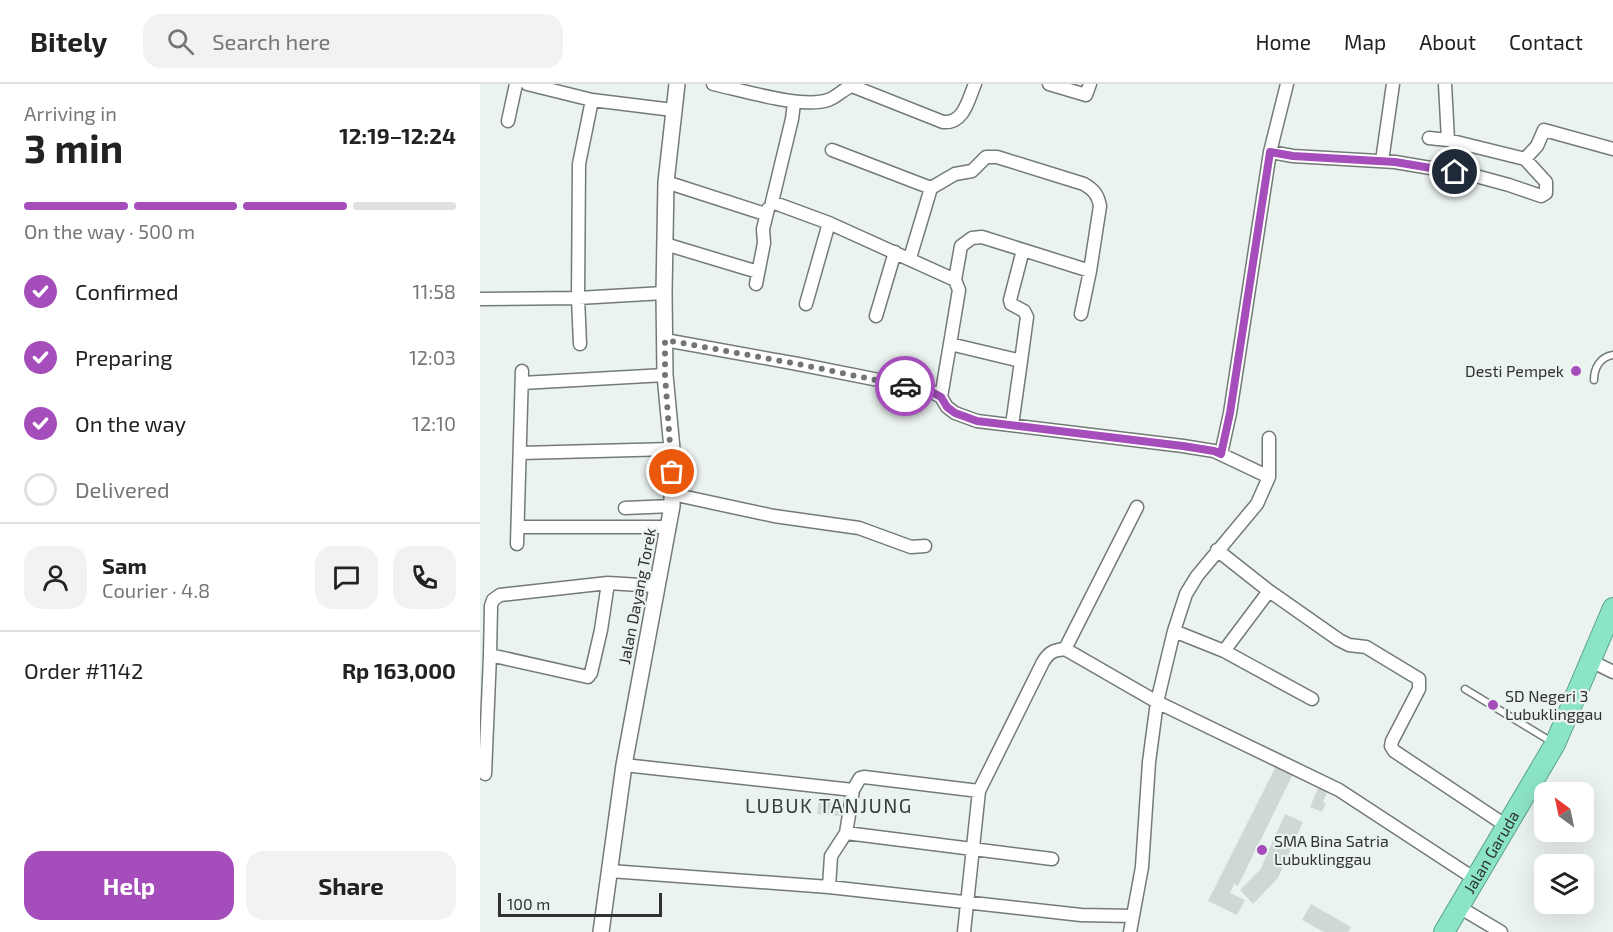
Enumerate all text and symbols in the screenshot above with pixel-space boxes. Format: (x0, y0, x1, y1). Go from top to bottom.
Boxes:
search box (143, 14, 563, 68)
text: Bitely (30, 24, 107, 58)
icon: search (164, 25, 197, 58)
text: Search here (212, 28, 330, 54)
text: Home (1255, 29, 1311, 54)
text: Map (1344, 29, 1386, 54)
text: About (1419, 29, 1476, 54)
text: Contact (1509, 29, 1583, 54)
text: Arriving in (24, 101, 117, 125)
text: 12:19–12:24 (339, 122, 456, 148)
text: 3 min (24, 124, 123, 171)
pin (1429, 146, 1480, 197)
icon: home (1438, 155, 1471, 188)
text: On the way · 500 m (24, 219, 195, 243)
icon: check (24, 275, 57, 308)
text: Confirmed (75, 278, 179, 304)
text: 11:58 (413, 279, 456, 303)
icon: check (24, 341, 57, 374)
text: Preparing (75, 344, 173, 370)
text: 12:03 (409, 345, 456, 369)
courier (875, 356, 935, 416)
place label: Desti Pempek (1465, 361, 1564, 380)
marker: Desti Pempek (1569, 364, 1583, 378)
icon: car (889, 370, 922, 403)
icon: check (24, 407, 57, 440)
text: On the way (75, 410, 186, 436)
text: 12:10 (412, 411, 456, 435)
pin (646, 446, 697, 497)
icon: bag (655, 455, 688, 488)
text: Delivered (75, 476, 170, 502)
street label: Jalan Dayang Torek (614, 526, 659, 666)
button: person (24, 546, 87, 609)
button: chat (315, 546, 378, 609)
button: phone (393, 546, 456, 609)
text: Sam (102, 552, 147, 578)
text: Courier · 4.8 (102, 578, 210, 602)
text: Order #1142 (24, 657, 143, 683)
text: Rp 163,000 (342, 657, 456, 683)
place label: SD Negeri 3 Lubuklinggau (1505, 686, 1602, 723)
marker: SD Negeri 3 Lubuklinggau (1486, 698, 1500, 712)
north arrow (1534, 782, 1594, 842)
map controls (1534, 782, 1594, 914)
district label: LUBUK TANJUNG (745, 793, 913, 817)
street label: Jalan Garuda (1459, 807, 1523, 897)
place label: SMA Bina Satria Lubuklinggau (1274, 831, 1389, 868)
marker: SMA Bina Satria Lubuklinggau (1255, 843, 1269, 857)
button: Help (24, 851, 234, 920)
button: Share (246, 851, 456, 920)
button: layers (1534, 854, 1594, 914)
scale bar (498, 890, 662, 918)
text: 100 m (507, 894, 550, 913)

